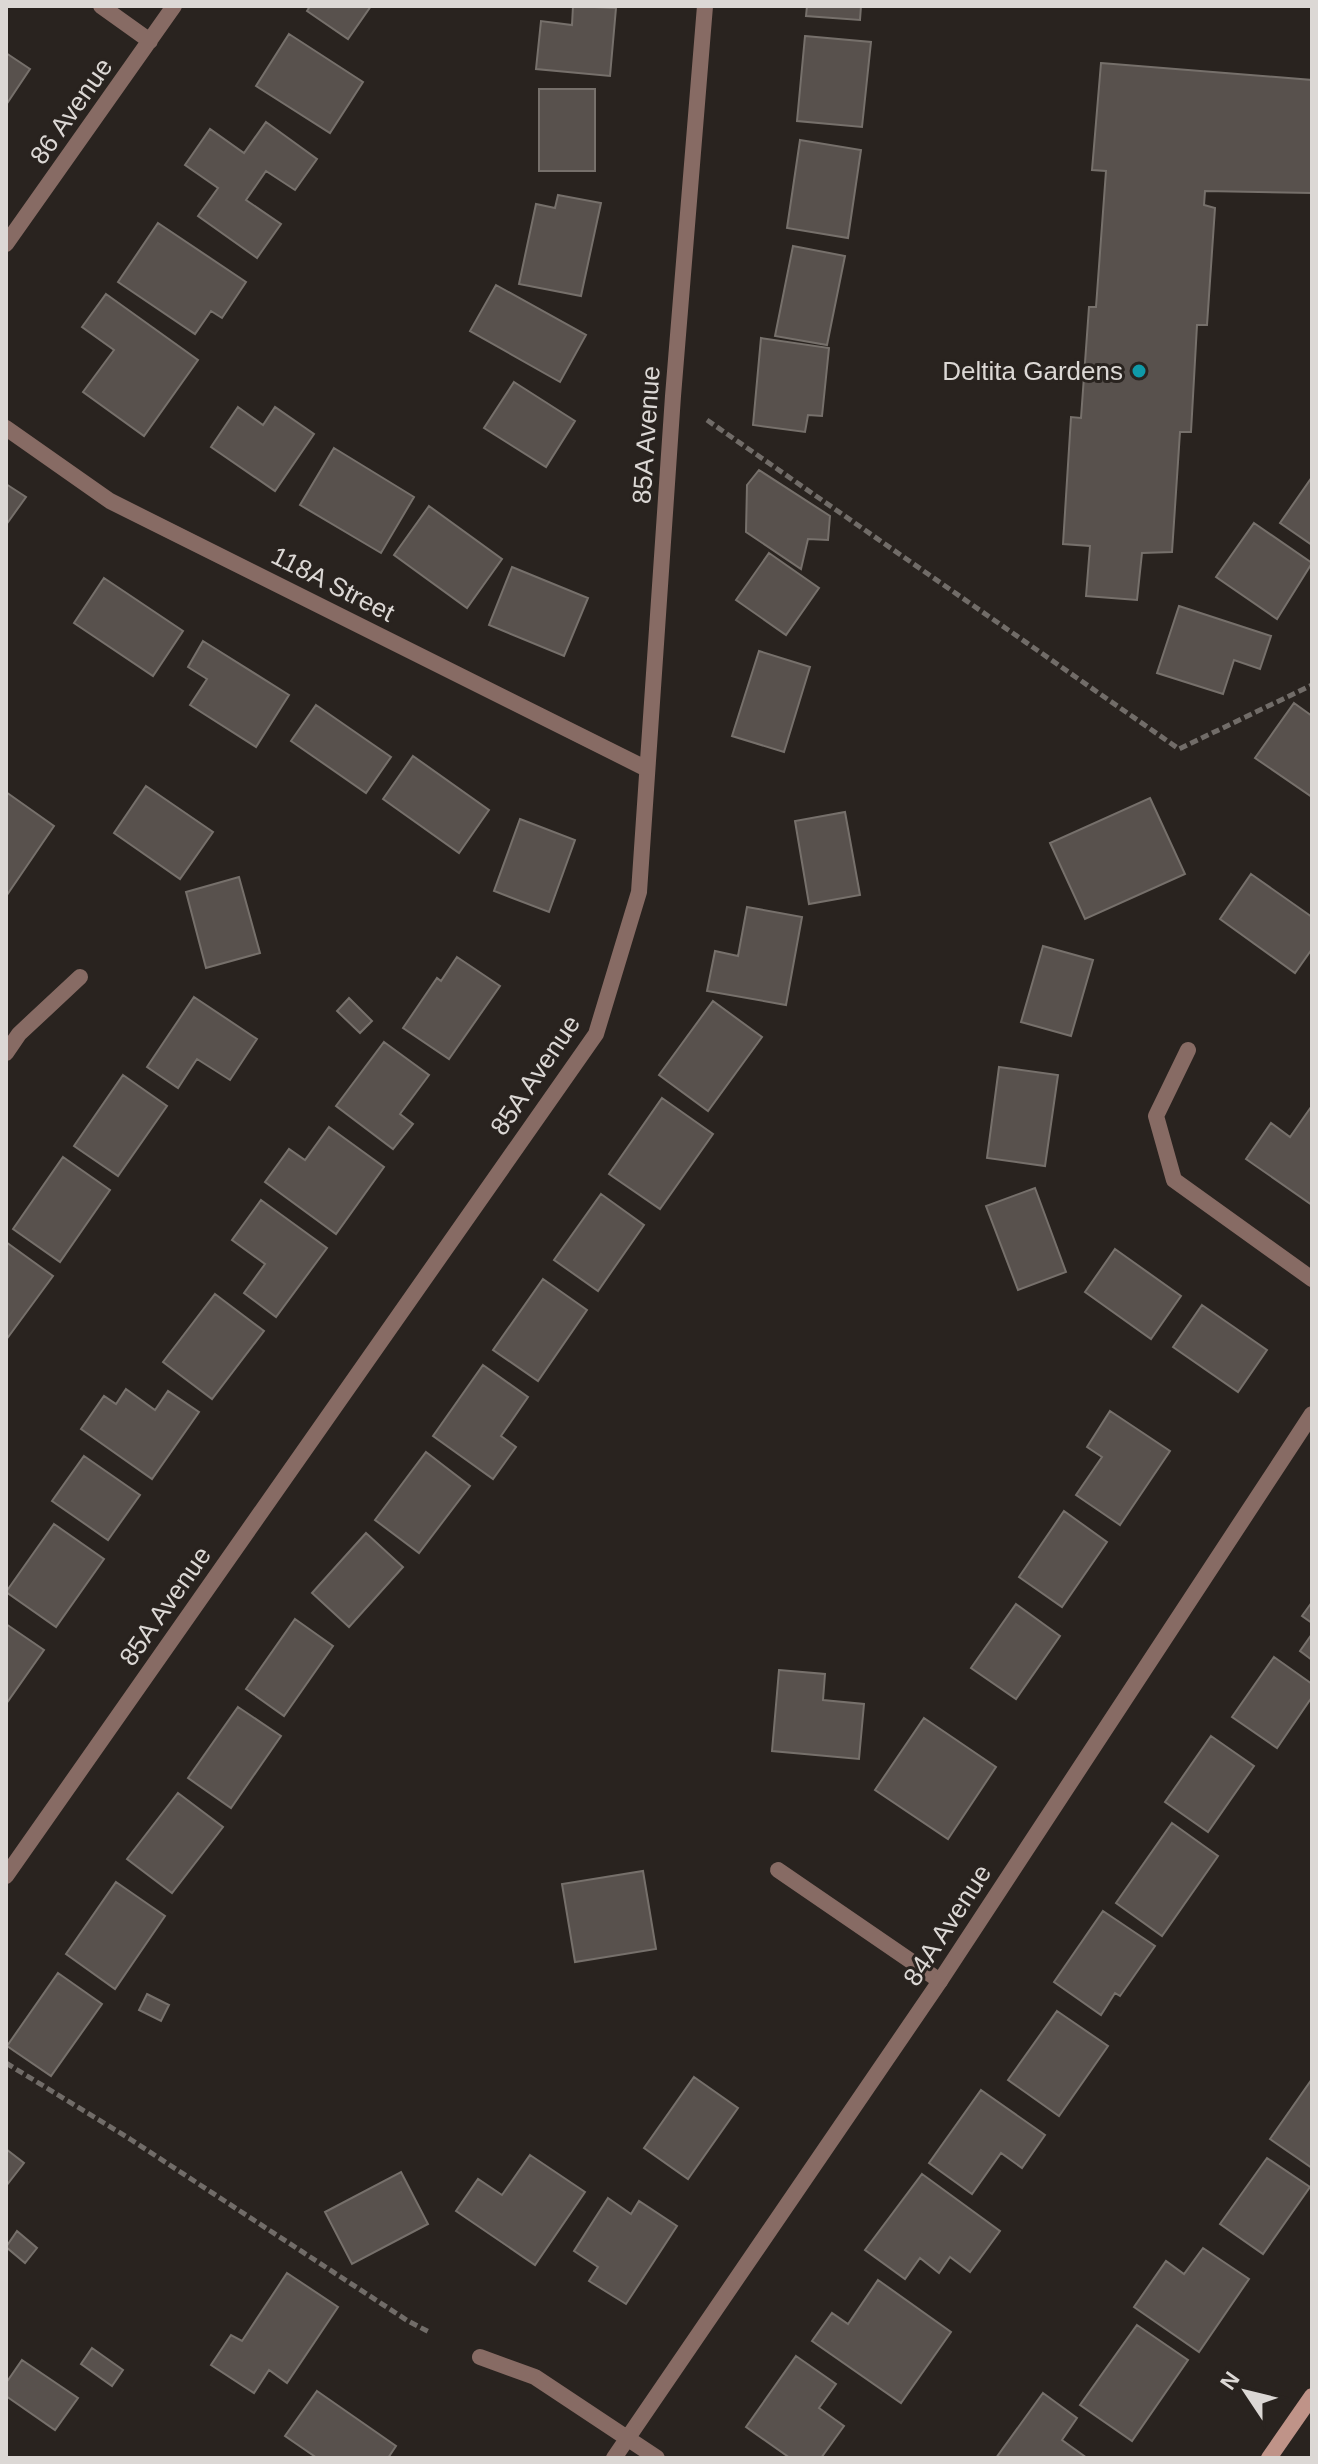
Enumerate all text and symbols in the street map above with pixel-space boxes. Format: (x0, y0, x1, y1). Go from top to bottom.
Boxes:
street label: 86 Avenue (24, 52, 118, 170)
place label: Deltita Gardens (942, 356, 1123, 386)
marker: Deltita Gardens (1130, 362, 1148, 380)
street label: 85A Avenue (626, 365, 666, 505)
street label: 118A Street (267, 540, 400, 628)
street label: 85A Avenue (484, 1009, 586, 1141)
street label: 85A Avenue (113, 1541, 217, 1671)
street label: 84A Avenue (897, 1859, 997, 1991)
north arrow (1206, 2352, 1286, 2432)
text: N (1215, 2367, 1245, 2394)

